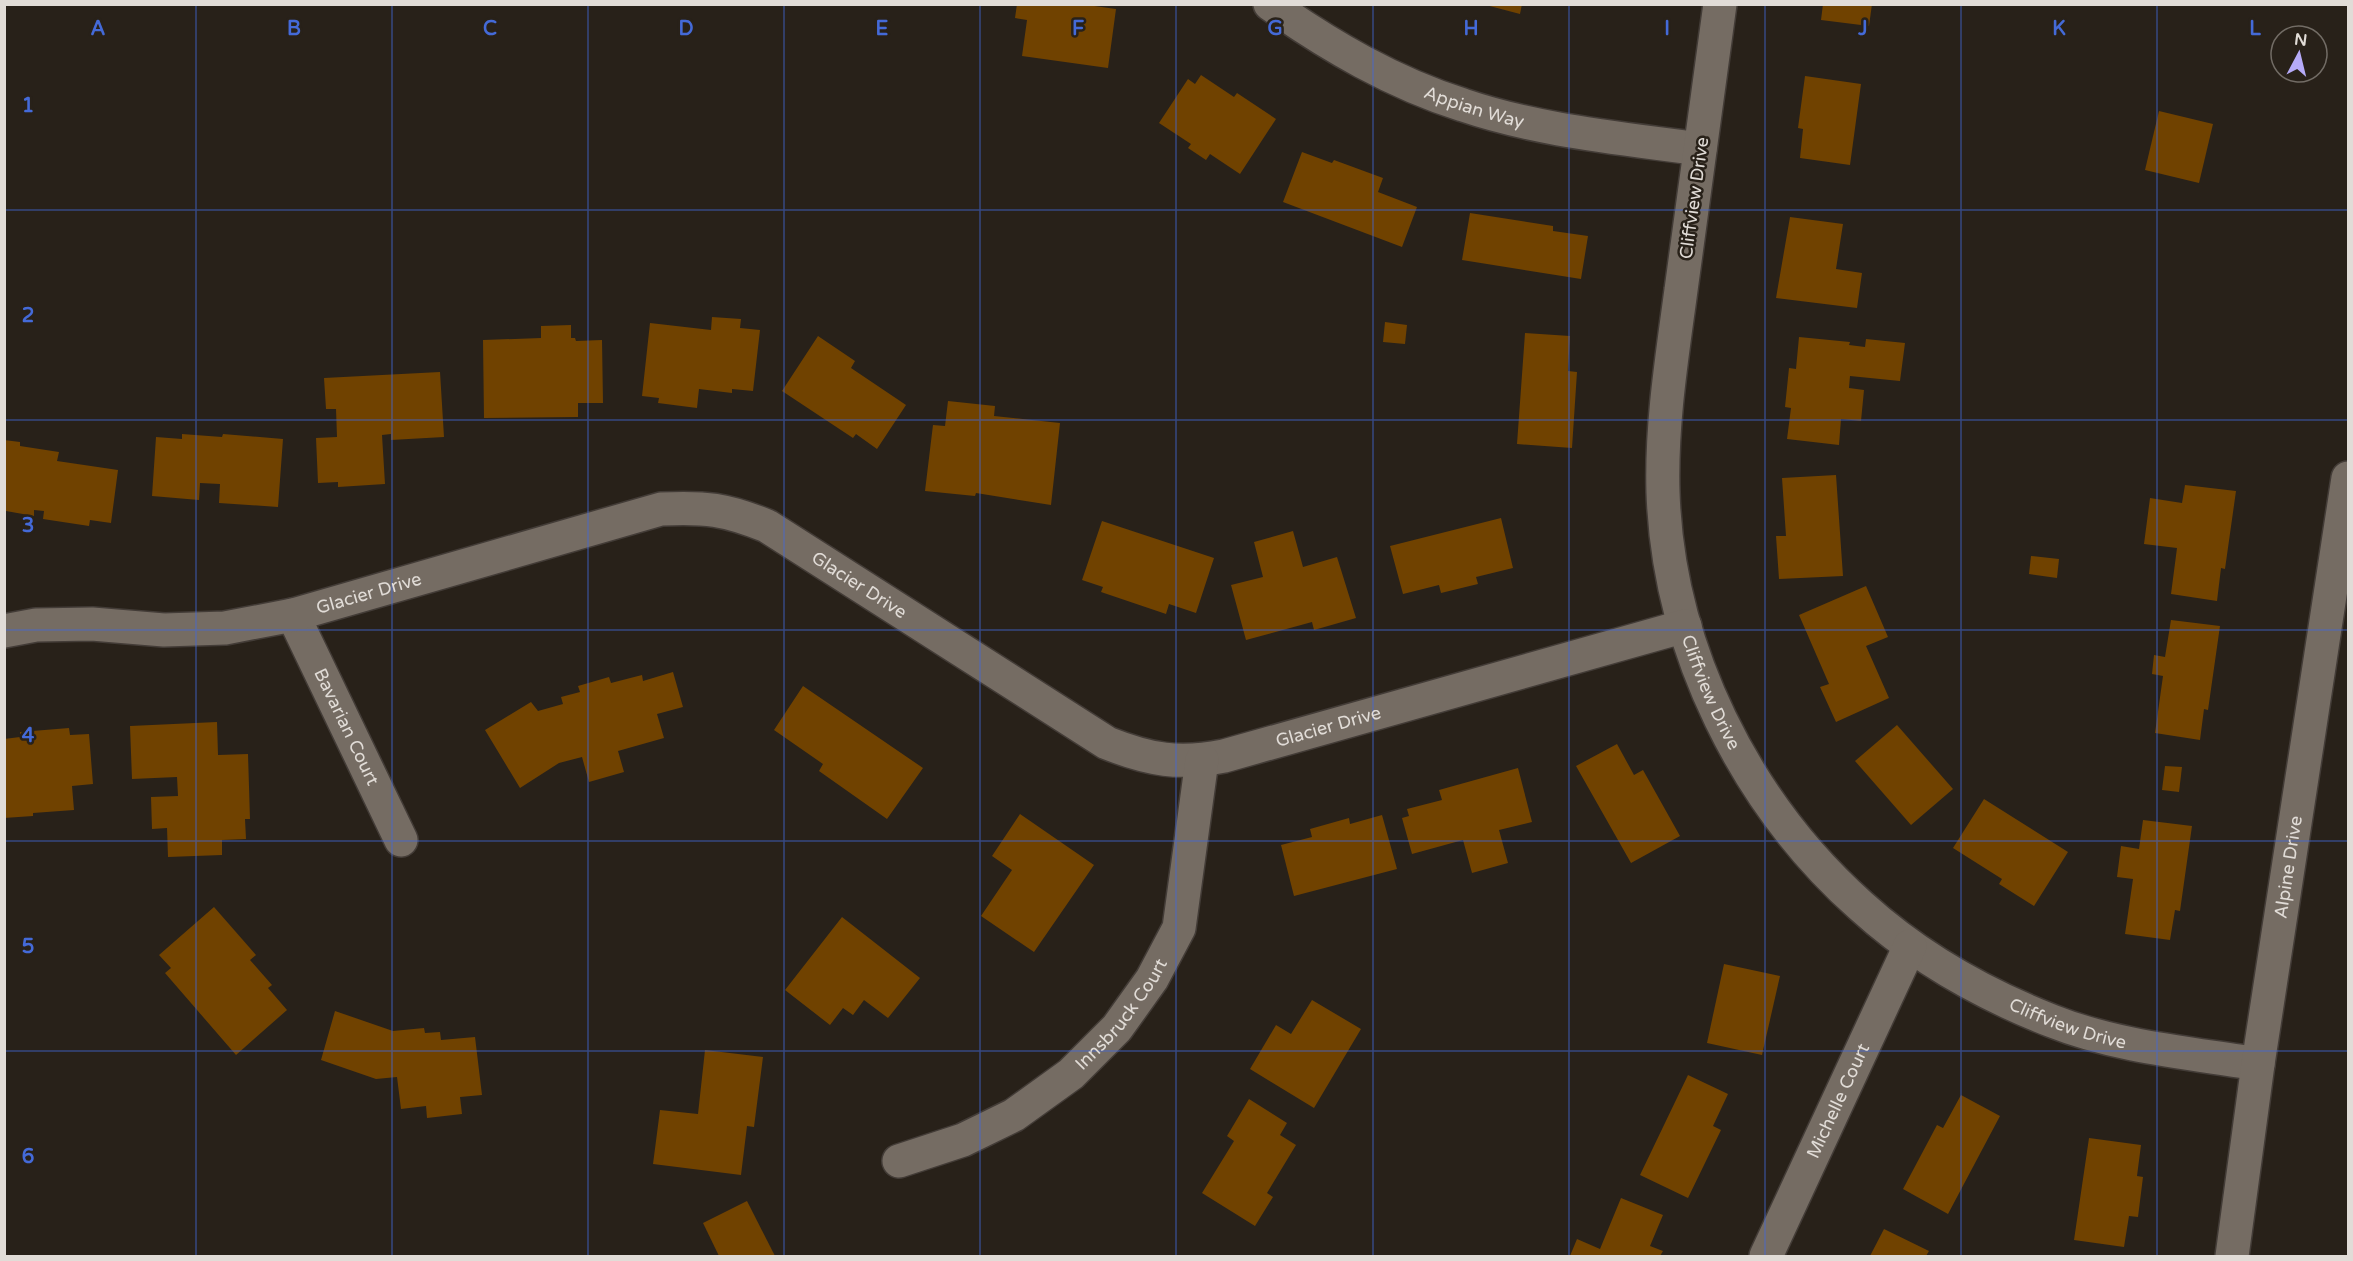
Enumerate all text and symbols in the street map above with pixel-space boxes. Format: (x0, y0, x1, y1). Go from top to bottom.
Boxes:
text: A (91, 17, 106, 41)
text: B (287, 17, 301, 41)
text: C (483, 17, 497, 41)
text: D (678, 17, 694, 41)
text: E (876, 17, 889, 41)
text: F (1072, 17, 1084, 41)
text: G (1267, 17, 1283, 41)
text: H (1463, 17, 1479, 41)
text: I (1664, 17, 1670, 41)
text: J (1857, 17, 1868, 41)
text: K (2052, 17, 2066, 41)
text: L (2249, 17, 2261, 41)
north arrow (2269, 24, 2329, 84)
text: N (2293, 29, 2308, 51)
street label: Appian Way (1421, 81, 1526, 133)
text: 1 (22, 94, 34, 118)
street label: Cliffview Drive (1675, 136, 1713, 260)
text: 2 (22, 304, 34, 328)
text: 3 (22, 514, 34, 538)
street label: Glacier Drive (808, 546, 911, 623)
street label: Glacier Drive (314, 568, 424, 619)
street label: Cliffview Drive (1677, 632, 1745, 753)
street label: Bavarian Court (309, 665, 384, 789)
street label: Glacier Drive (1273, 701, 1383, 752)
text: 4 (22, 724, 35, 748)
street label: Alpine Drive (2269, 814, 2307, 920)
text: 5 (22, 935, 34, 959)
street label: Innsbruck Court (1070, 955, 1172, 1075)
street label: Cliffview Drive (2006, 993, 2128, 1054)
street label: Michelle Court (1802, 1040, 1874, 1162)
text: 6 (22, 1145, 34, 1169)

